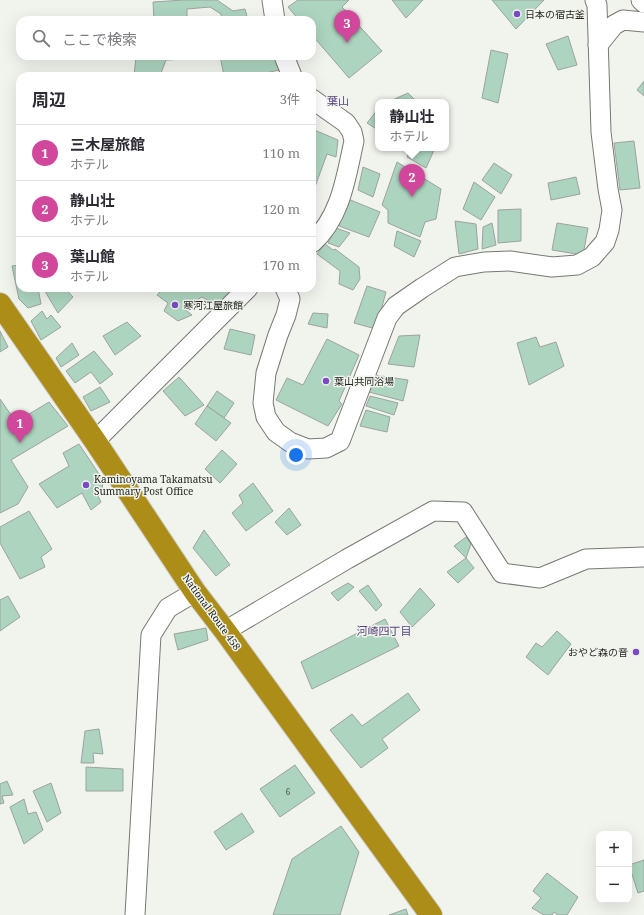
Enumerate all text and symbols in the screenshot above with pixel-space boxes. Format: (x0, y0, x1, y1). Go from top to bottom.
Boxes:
place label: 日本の宿古釜 (525, 7, 585, 21)
marker: 日本の宿古釜 (512, 9, 522, 19)
pin: 3 (334, 10, 360, 43)
search box (16, 16, 316, 60)
icon: search (30, 27, 52, 49)
text: ここで検索 (62, 29, 137, 49)
text: 周辺 (32, 88, 66, 111)
text: 3件 (280, 90, 300, 108)
district label: 葉山 (327, 93, 349, 108)
popup (375, 99, 449, 151)
text: 静山壮 (389, 106, 435, 126)
text: ホテル (389, 127, 429, 145)
text: 三木屋旅館 (70, 134, 145, 154)
text: 1 (41, 144, 49, 162)
text: 110 m (263, 144, 300, 162)
text: ホテル (70, 155, 109, 173)
pin: 2 (399, 164, 425, 197)
text: 静山壮 (70, 190, 115, 210)
text: 2 (41, 200, 49, 218)
text: 120 m (263, 200, 300, 218)
text: ホテル (70, 211, 109, 229)
text: 葉山館 (70, 246, 115, 266)
text: 3 (41, 256, 49, 274)
text: 170 m (263, 256, 300, 274)
text: ホテル (70, 267, 109, 285)
place label: 寒河江屋旅館 (183, 298, 243, 312)
marker: 寒河江屋旅館 (170, 300, 180, 310)
place label: 葉山共同浴場 (334, 374, 394, 388)
marker: 葉山共同浴場 (321, 376, 331, 386)
pin: 1 (7, 410, 33, 443)
your location (286, 445, 306, 465)
place label: Kaminoyama Takamatsu Summary Post Office (94, 472, 213, 498)
marker: Kaminoyama Takamatsu Summary Post Office (81, 480, 91, 490)
street label: National Route 458 (180, 571, 244, 653)
district label: 河崎四丁目 (357, 623, 412, 638)
place label: おやど森の音 (568, 645, 628, 659)
marker: おやど森の音 (631, 647, 641, 657)
house number: 6 (286, 786, 291, 797)
map controls (596, 831, 632, 903)
button: + (596, 831, 632, 867)
button: − (596, 867, 632, 903)

